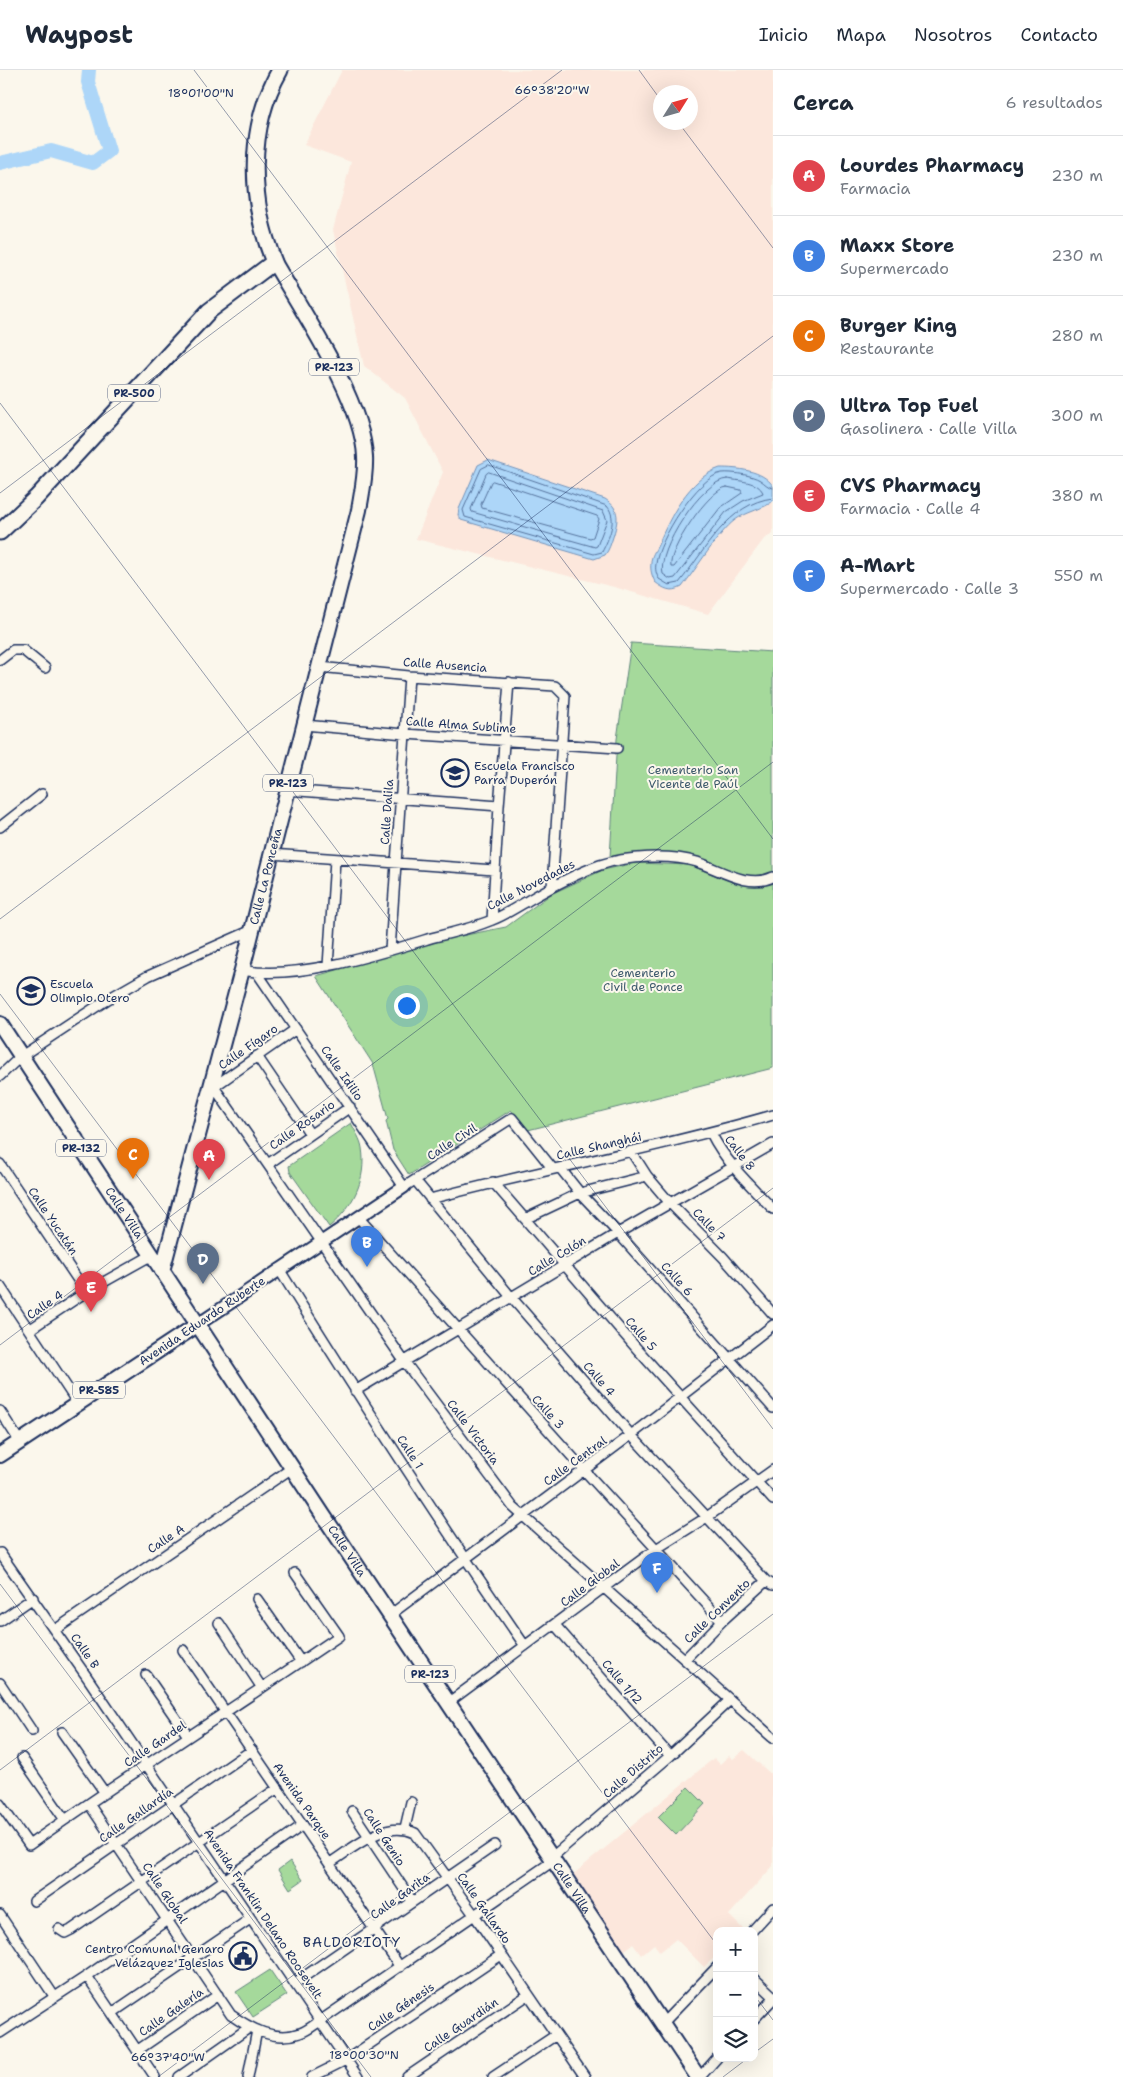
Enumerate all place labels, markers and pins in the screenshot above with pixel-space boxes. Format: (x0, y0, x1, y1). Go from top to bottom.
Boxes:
school or university icon: Escuela Francisco Parra Duperón (440, 758, 470, 788)
place label: Escuela Francisco Parra Duperón (474, 758, 575, 788)
school or university icon: Escuela Olimpio Otero (16, 976, 46, 1006)
place label: Escuela Olimpio Otero (50, 976, 130, 1006)
pin: C (117, 1138, 149, 1179)
pin: A (193, 1139, 225, 1180)
pin: B (351, 1226, 383, 1267)
pin: D (187, 1243, 219, 1284)
pin: E (75, 1271, 107, 1312)
pin: F (641, 1552, 673, 1593)
place label: Centro Comunal Genaro Velázquez Iglesias (85, 1941, 224, 1971)
public building icon: Centro Comunal Genaro Velázquez Iglesias (228, 1941, 258, 1971)

